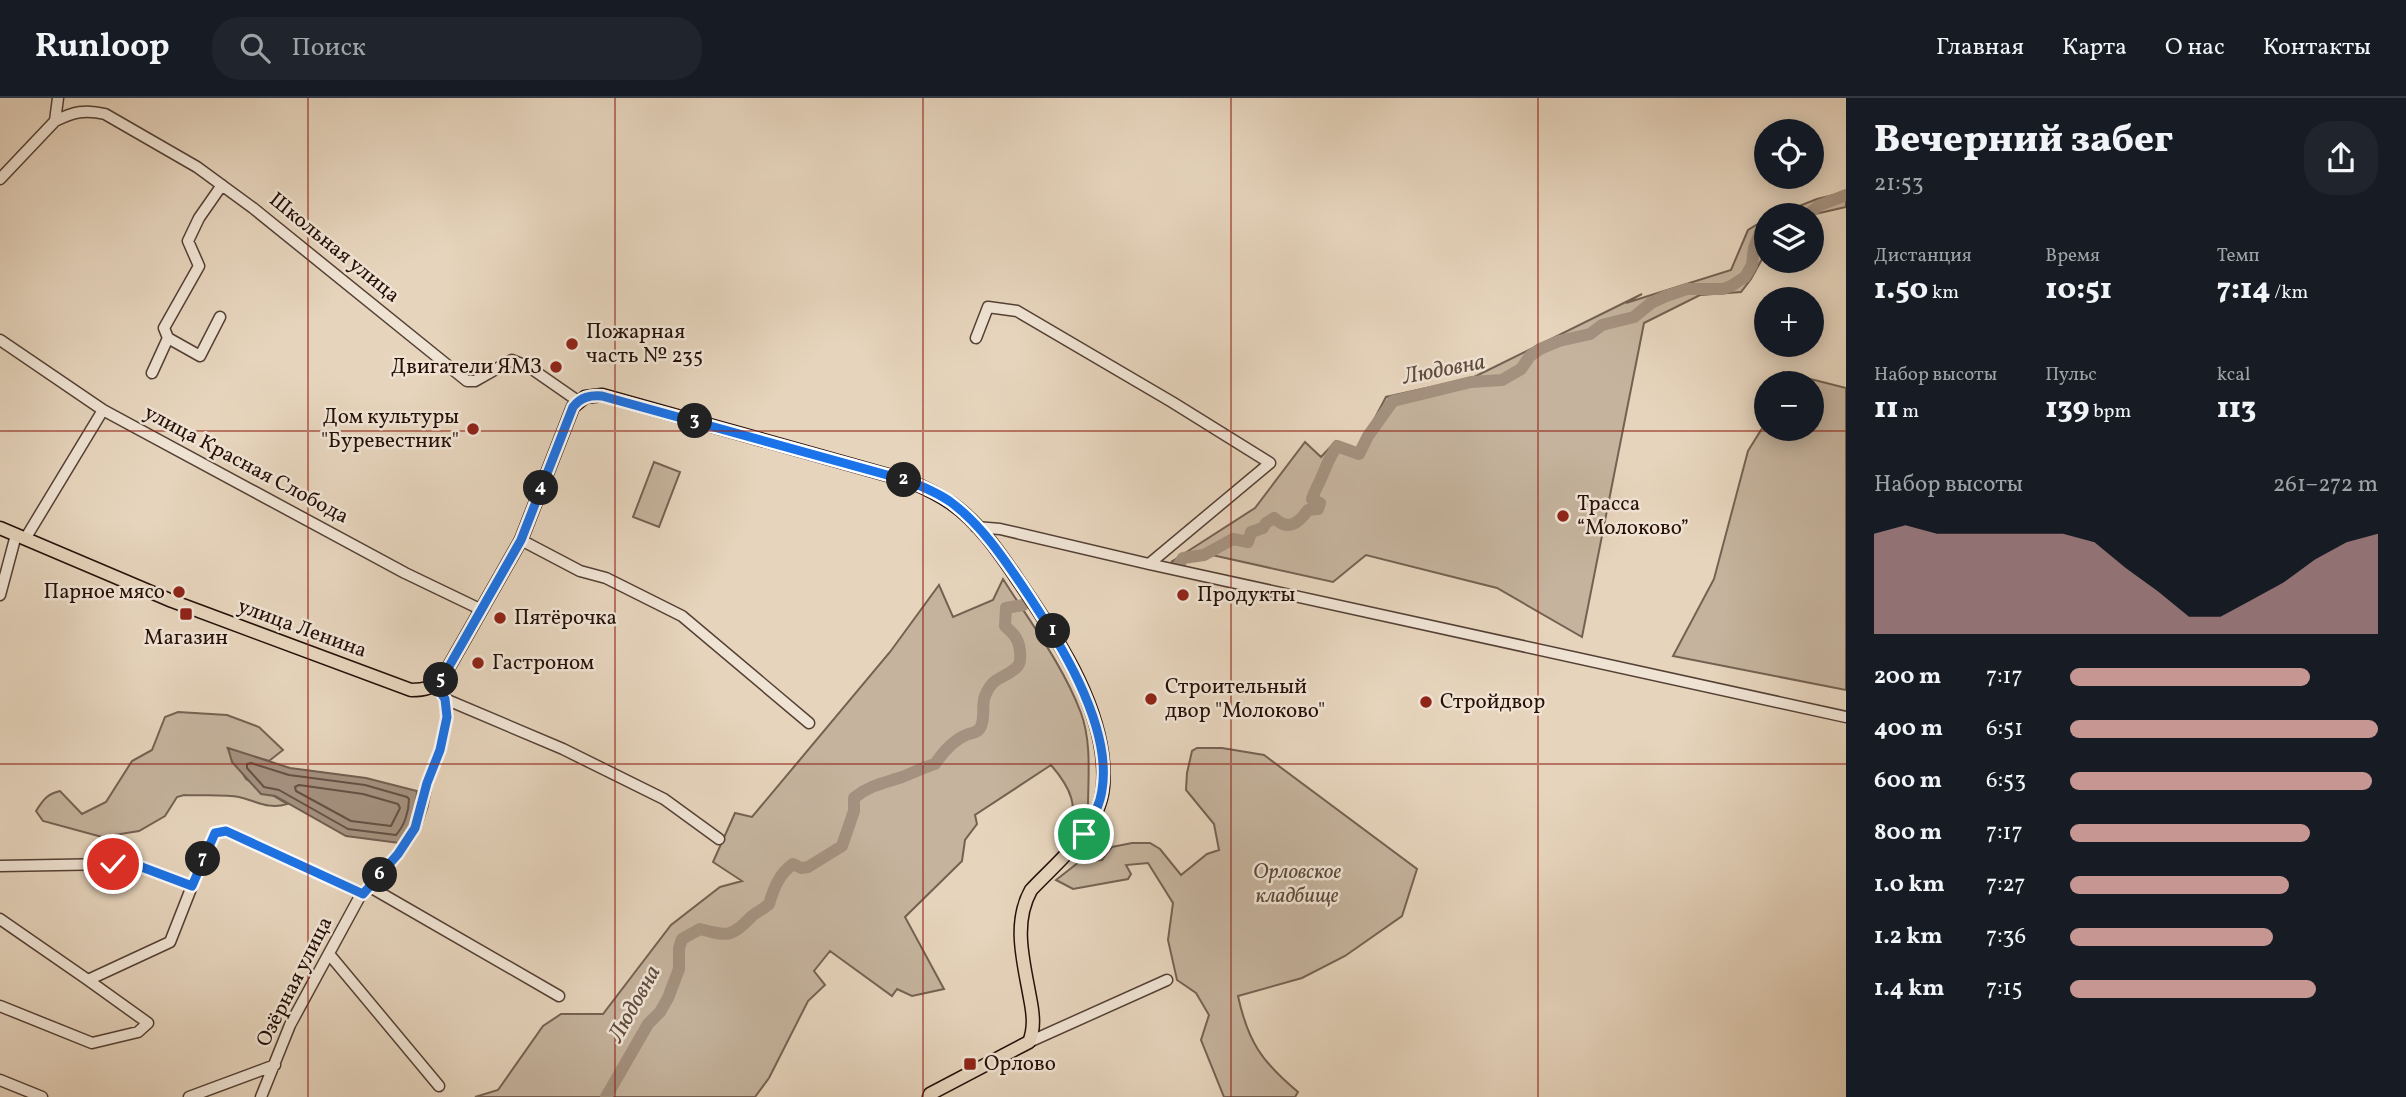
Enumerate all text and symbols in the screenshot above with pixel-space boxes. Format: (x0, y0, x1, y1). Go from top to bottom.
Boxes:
search box (212, 17, 702, 80)
text: Runloop (35, 25, 170, 71)
icon: search (236, 29, 274, 67)
text: Поиск (292, 30, 366, 66)
text: Главная (1936, 31, 2024, 65)
text: Карта (2062, 31, 2127, 65)
text: О нас (2165, 31, 2225, 65)
text: Контакты (2263, 31, 2371, 65)
text: Вечерний забег (1874, 115, 2173, 168)
map controls (1754, 119, 1824, 441)
button: locate (1754, 119, 1824, 189)
button: share (2304, 121, 2378, 195)
text: 21:53 (1874, 168, 1924, 200)
street label: Школьная улица (262, 186, 406, 310)
button: layers (1754, 203, 1824, 273)
text: Дистанция (1874, 243, 1972, 269)
text: Время (2045, 243, 2100, 269)
text: Темп (2217, 243, 2260, 269)
text: 1.50 (1874, 269, 1928, 311)
text: 10:51 (2045, 269, 2112, 311)
text: 7:14 (2217, 269, 2270, 311)
text: km (1928, 280, 1959, 306)
text: /km (2270, 280, 2308, 306)
button: + (1754, 287, 1824, 357)
place label: Пожарная часть № 235 (586, 318, 703, 371)
marker: Пожарная часть № 235 (564, 336, 580, 352)
water label: Людовна (1399, 346, 1488, 394)
place label: Двигатели ЯМЗ (391, 353, 542, 382)
marker: Двигатели ЯМЗ (548, 359, 564, 375)
text: Набор высоты (1874, 362, 1997, 388)
text: Пульс (2045, 362, 2097, 388)
text: kcal (2217, 362, 2250, 388)
button: − (1754, 371, 1824, 441)
text: 11 (1874, 388, 1898, 430)
text: 139 (2045, 388, 2089, 430)
text: 113 (2217, 388, 2256, 430)
street label: улица Красная Слобода (138, 399, 354, 531)
text: m (1898, 399, 1919, 425)
text: bpm (2089, 399, 2131, 425)
place label: Дом культуры "Буревестник" (321, 403, 459, 456)
pin: 3 (678, 404, 712, 438)
text: 3 (690, 407, 699, 433)
marker: Дом культуры "Буревестник" (465, 421, 481, 437)
pin: 2 (886, 462, 922, 498)
text: 2 (899, 466, 908, 492)
text: Набор высоты (1874, 469, 2023, 501)
text: 261–272 m (2273, 469, 2378, 501)
pin: 4 (524, 470, 558, 506)
text: 4 (535, 474, 546, 500)
place label: Трасса “Молоково” (1577, 490, 1689, 543)
marker: Трасса “Молоково” (1555, 508, 1571, 524)
place label: Парное мясо (44, 578, 165, 607)
place label: Продукты (1197, 581, 1296, 610)
marker: Парное мясо (171, 584, 187, 600)
marker: Продукты (1175, 587, 1191, 603)
street label: улица Ленина (233, 592, 371, 666)
place label: Пятёрочка (514, 604, 617, 633)
marker: Магазин (178, 606, 194, 622)
marker: Пятёрочка (492, 610, 508, 626)
pin: 1 (1036, 614, 1070, 648)
text: 1 (1049, 617, 1056, 643)
place label: Магазин (144, 624, 228, 653)
place label: Гастроном (492, 649, 594, 678)
marker: Гастроном (470, 655, 486, 671)
text: 200 m (1874, 661, 1941, 693)
text: 7:17 (1986, 661, 2023, 693)
pin: 5 (424, 662, 458, 698)
text: 5 (436, 666, 445, 692)
place label: Строительный двор "Молоково" (1165, 673, 1325, 726)
place label: Стройдвор (1440, 688, 1545, 717)
marker: Строительный двор "Молоково" (1143, 691, 1159, 707)
marker: Стройдвор (1418, 694, 1434, 710)
text: 400 m (1874, 713, 1943, 745)
text: 6:51 (1986, 713, 2023, 745)
text: 600 m (1874, 765, 1942, 797)
text: 6:53 (1986, 765, 2026, 797)
pin (1054, 804, 1114, 864)
icon: arrive (1065, 815, 1103, 853)
text: 800 m (1874, 817, 1942, 849)
text: 7:17 (1986, 817, 2023, 849)
pin (83, 834, 143, 894)
pin: 7 (186, 842, 220, 876)
icon: check (94, 845, 132, 883)
text: 7 (198, 845, 207, 871)
pin: 6 (362, 858, 398, 892)
park label: Орловское кладбище (1253, 858, 1341, 911)
text: 6 (374, 861, 385, 887)
text: 1.0 km (1874, 869, 1945, 901)
text: 7:27 (1986, 869, 2026, 901)
street label: Озёрная улица (250, 912, 340, 1052)
text: 1.2 km (1874, 921, 1943, 953)
text: 7:36 (1986, 921, 2026, 953)
water label: Людовна (600, 960, 669, 1049)
text: 1.4 km (1874, 973, 1945, 1005)
text: 7:15 (1986, 973, 2023, 1005)
place label: Орлово (984, 1050, 1056, 1079)
marker: Орлово (962, 1056, 978, 1072)

